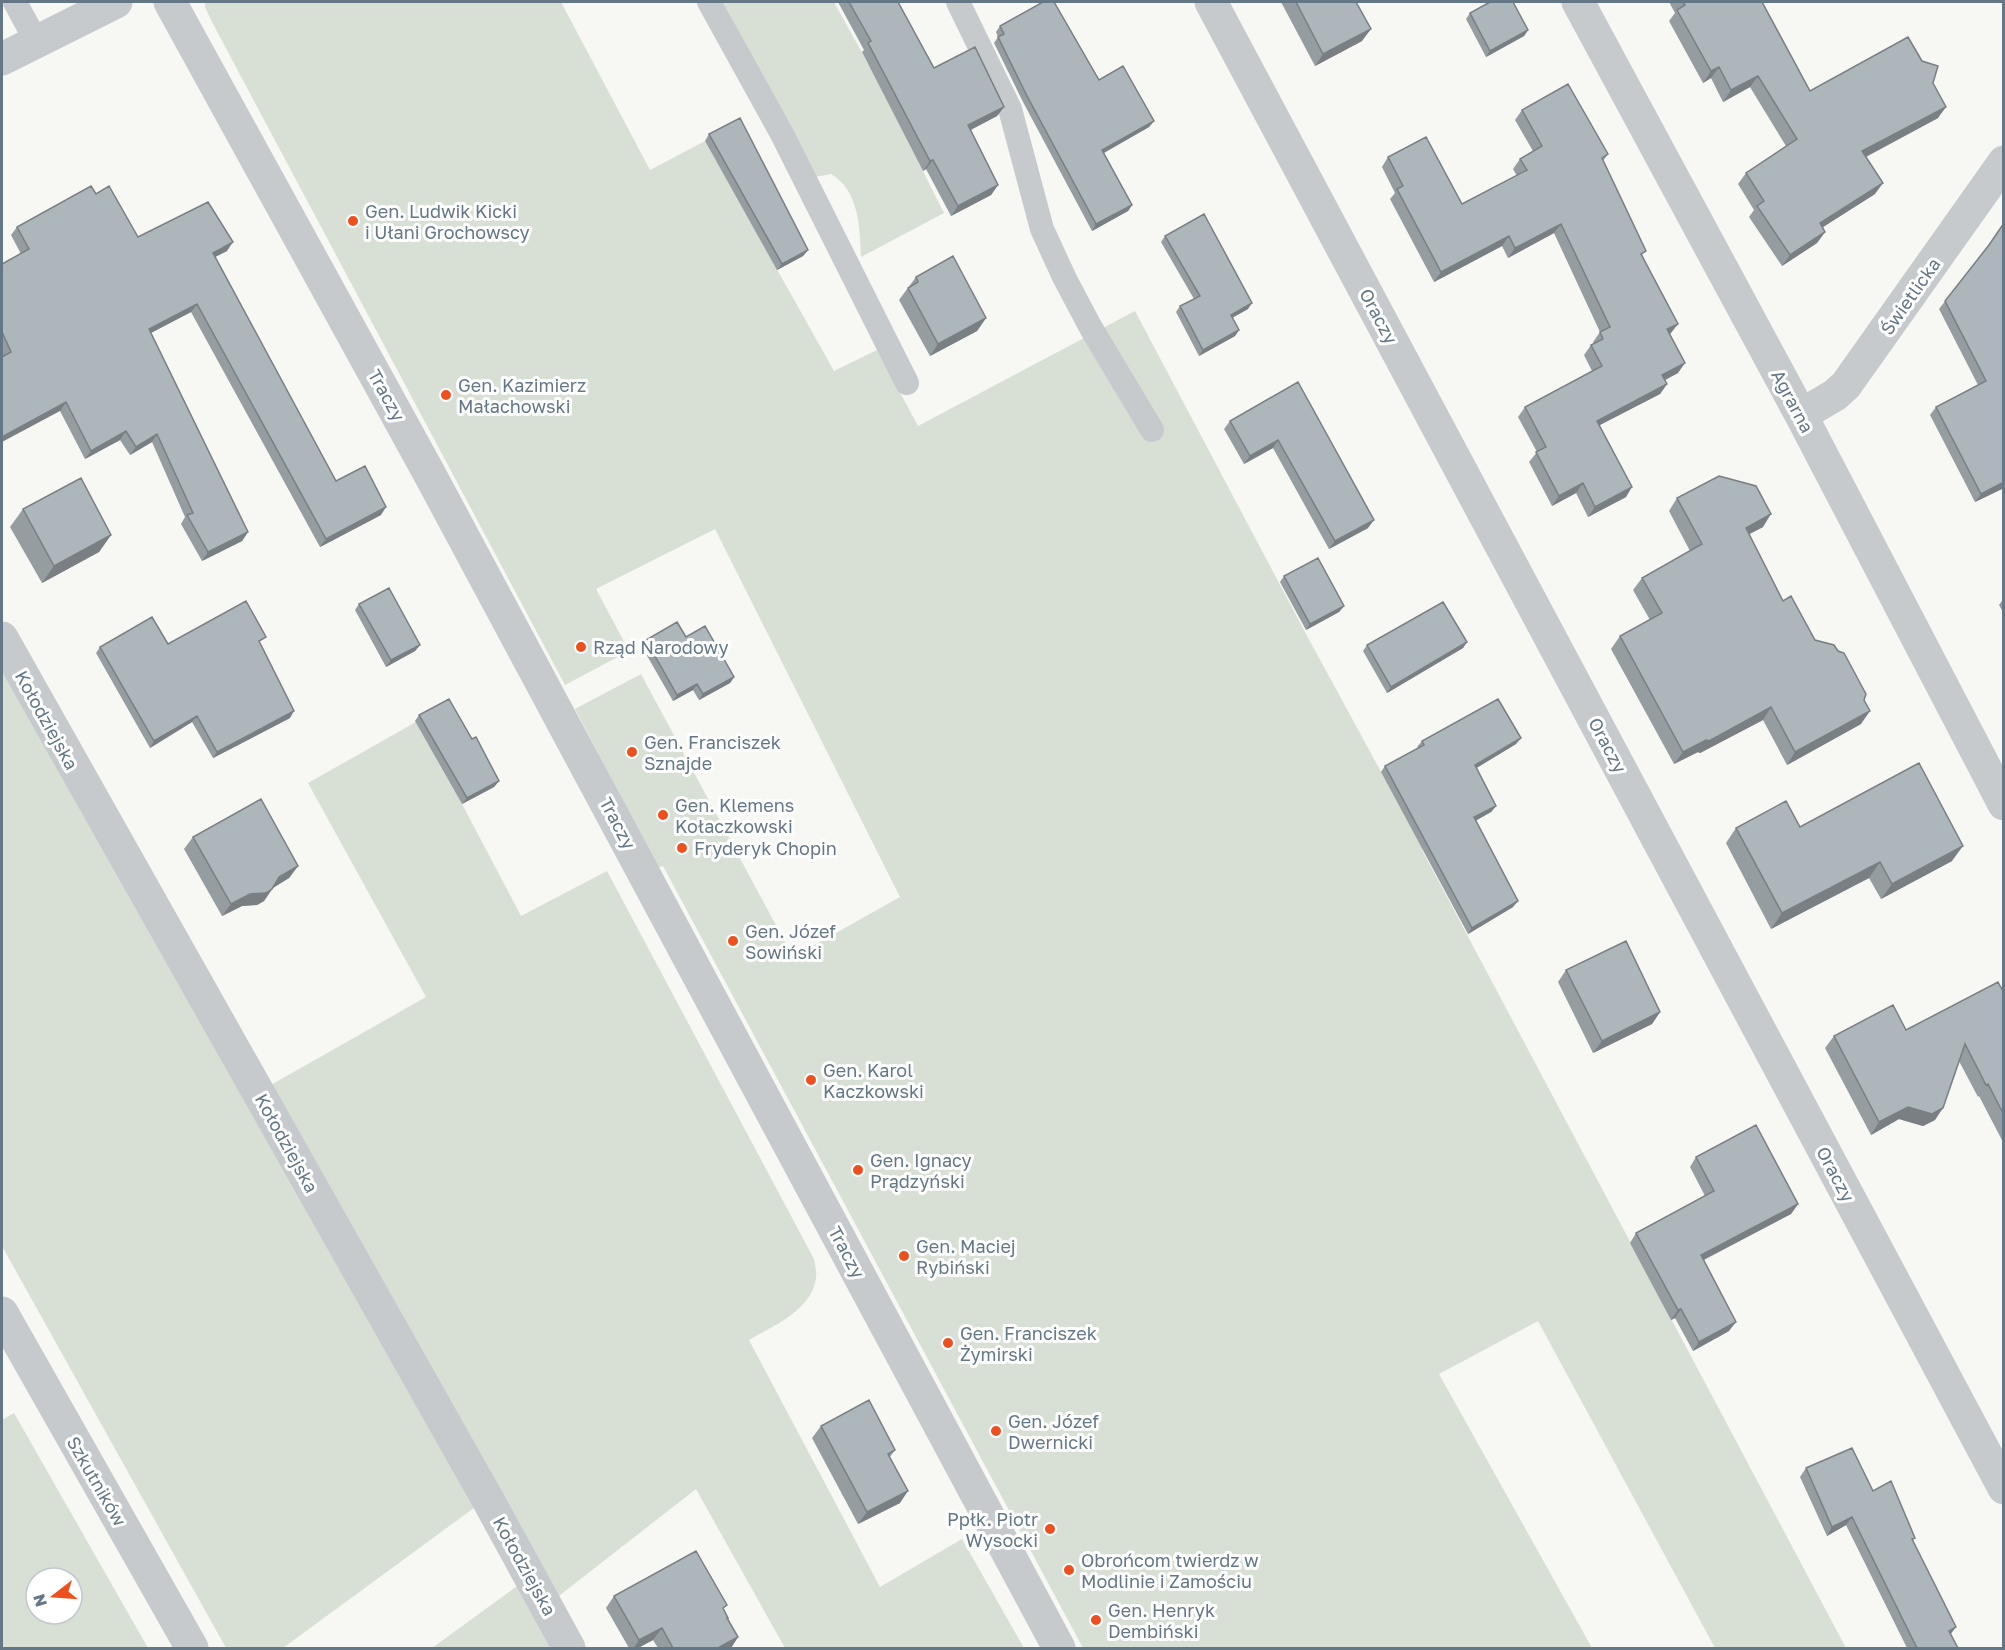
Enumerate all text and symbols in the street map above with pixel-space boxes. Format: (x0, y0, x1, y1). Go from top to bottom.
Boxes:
place label: Gen. Ludwik Kicki i Ułani Grochowscy (365, 200, 530, 243)
marker: Gen. Ludwik Kicki i Ułani Grochowscy (346, 214, 360, 228)
street label: Świetlicka (1875, 253, 1945, 339)
street label: Oraczy (1355, 285, 1403, 347)
street label: Traczy (364, 365, 410, 425)
street label: Agrarna (1767, 366, 1819, 436)
place label: Gen. Kazimierz Małachowski (458, 374, 586, 417)
marker: Gen. Kazimierz Małachowski (439, 388, 453, 402)
place label: Rząd Narodowy (593, 636, 729, 658)
marker: Rząd Narodowy (574, 640, 588, 654)
street label: Kołodziejska (11, 667, 83, 773)
street label: Oraczy (1584, 714, 1632, 776)
place label: Gen. Franciszek Sznajde (644, 731, 781, 774)
marker: Gen. Franciszek Sznajde (625, 745, 639, 759)
street label: Traczy (595, 793, 641, 853)
place label: Gen. Klemens Kołaczkowski (675, 794, 794, 837)
marker: Gen. Klemens Kołaczkowski (656, 808, 670, 822)
place label: Fryderyk Chopin (694, 837, 837, 859)
marker: Fryderyk Chopin (675, 841, 689, 855)
place label: Gen. Józef Sowiński (745, 920, 836, 963)
marker: Gen. Józef Sowiński (726, 934, 740, 948)
place label: Gen. Karol Kaczkowski (823, 1059, 924, 1102)
marker: Gen. Karol Kaczkowski (804, 1073, 818, 1087)
street label: Kołodziejska (251, 1090, 323, 1196)
street label: Oraczy (1812, 1143, 1860, 1205)
place label: Gen. Ignacy Prądzyński (870, 1149, 972, 1192)
marker: Gen. Ignacy Prądzyński (851, 1163, 865, 1177)
street label: Traczy (824, 1222, 870, 1282)
place label: Gen. Maciej Rybiński (916, 1235, 1016, 1278)
marker: Gen. Maciej Rybiński (897, 1249, 911, 1263)
place label: Gen. Franciszek Żymirski (960, 1322, 1097, 1365)
marker: Gen. Franciszek Żymirski (941, 1336, 955, 1350)
place label: Gen. Józef Dwernicki (1008, 1410, 1099, 1453)
marker: Gen. Józef Dwernicki (989, 1424, 1003, 1438)
street label: Szkutników (63, 1432, 132, 1530)
place label: Ppłk. Piotr Wysocki (947, 1508, 1038, 1551)
street label: Kołodziejska (489, 1513, 561, 1619)
marker: Ppłk. Piotr Wysocki (1043, 1522, 1057, 1536)
place label: Obrońcom twierdz w Modlinie i Zamościu (1081, 1549, 1259, 1592)
marker: Obrońcom twierdz w Modlinie i Zamościu (1062, 1563, 1076, 1577)
north arrow (24, 1566, 84, 1626)
text: N (28, 1592, 51, 1609)
place label: Gen. Henryk Dembiński (1108, 1599, 1215, 1642)
marker: Gen. Henryk Dembiński (1089, 1613, 1103, 1627)

